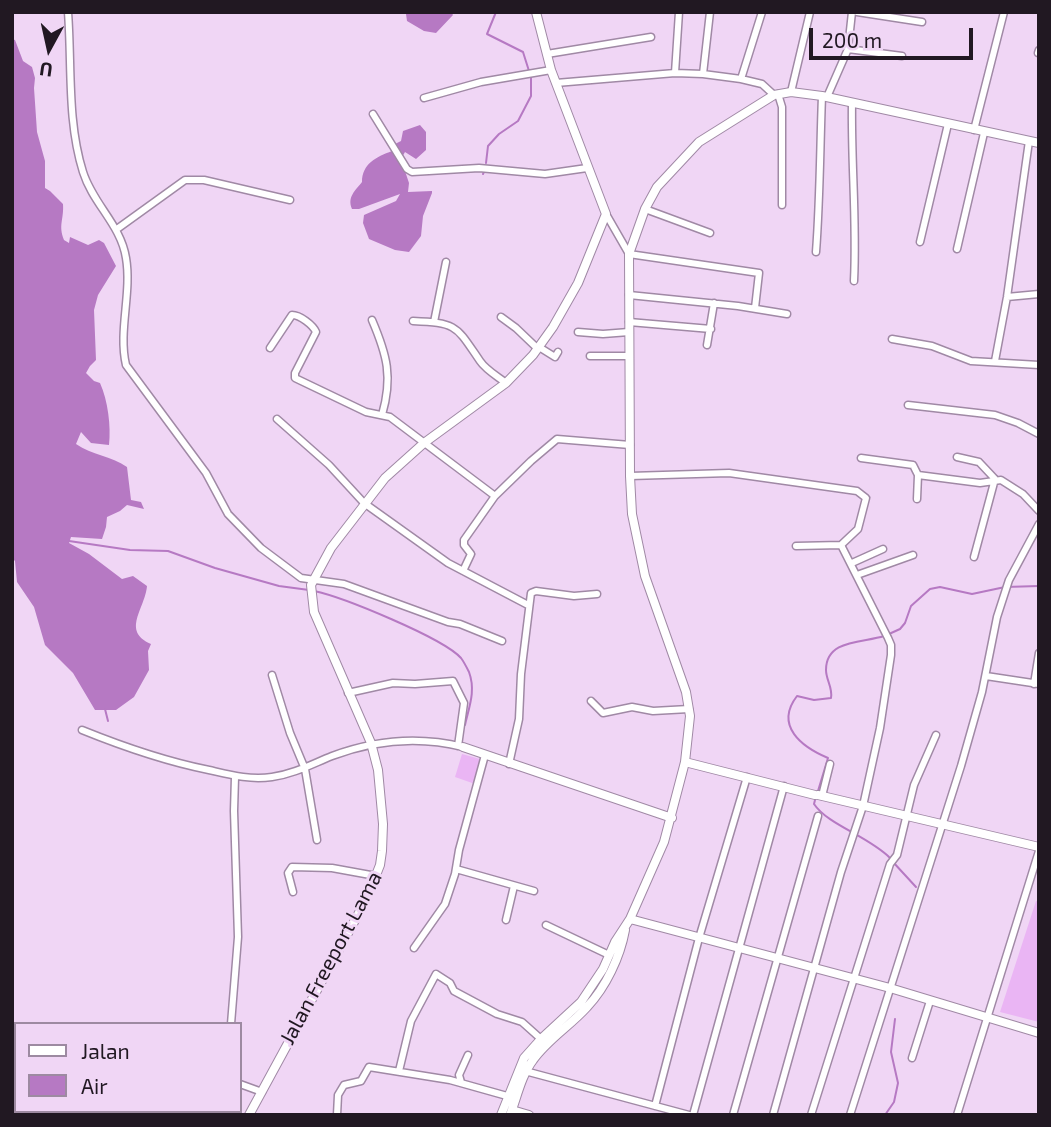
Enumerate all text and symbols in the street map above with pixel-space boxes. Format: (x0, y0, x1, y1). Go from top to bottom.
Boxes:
north arrow (14, 14, 84, 84)
scale bar (813, 14, 978, 58)
text: 200 m (822, 27, 882, 52)
text: U (38, 58, 54, 83)
street label: Jalan Freeport Lama (275, 867, 387, 1049)
legend (14, 1022, 242, 1113)
text: Jalan (81, 1038, 130, 1063)
text: Air (81, 1073, 108, 1098)

